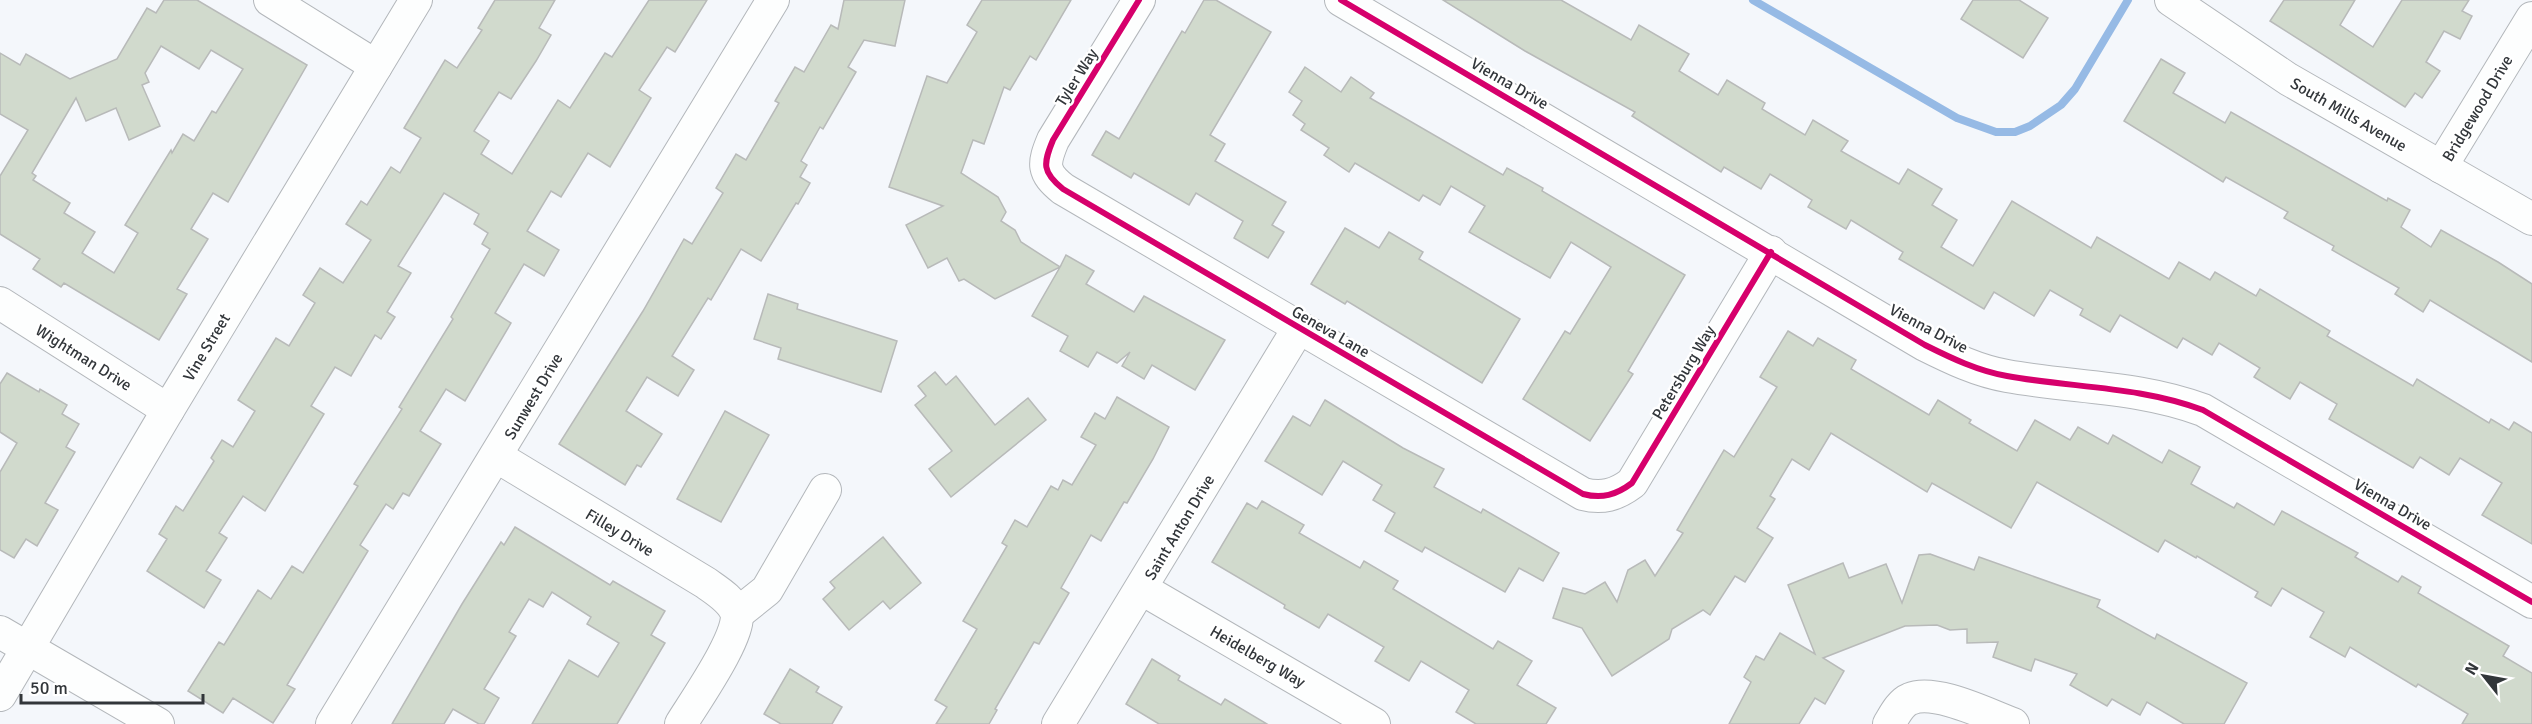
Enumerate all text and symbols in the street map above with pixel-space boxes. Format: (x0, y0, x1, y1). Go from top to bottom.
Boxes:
street label: Tyler Way (1051, 44, 1103, 110)
street label: Bridgewood Drive (2438, 52, 2517, 165)
street label: Vienna Drive (1467, 54, 1552, 114)
street label: South Mills Avenue (2287, 73, 2410, 156)
street label: Vienna Drive (1886, 300, 1971, 358)
street label: Geneva Lane (1288, 302, 1373, 362)
street label: Vine Street (179, 310, 235, 385)
street label: Wightman Drive (32, 320, 135, 395)
street label: Petersburg Way (1648, 321, 1720, 423)
street label: Sunwest Drive (500, 350, 568, 443)
street label: Saint Anton Drive (1140, 471, 1219, 584)
street label: Vienna Drive (2350, 475, 2435, 535)
street label: Filley Drive (582, 505, 657, 561)
street label: Heidelberg Way (1206, 621, 1309, 693)
north arrow (2454, 646, 2514, 706)
text: N (2461, 659, 2483, 679)
scale bar (21, 667, 202, 705)
text: 50 m (30, 677, 68, 699)

